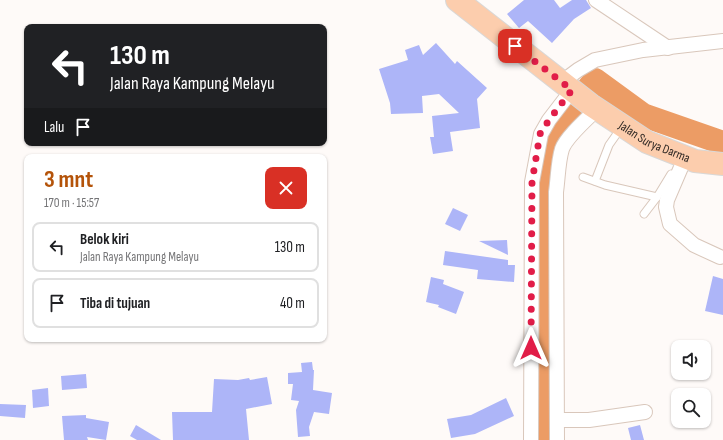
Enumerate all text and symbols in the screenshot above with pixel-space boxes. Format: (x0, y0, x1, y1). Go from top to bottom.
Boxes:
pin (498, 29, 532, 63)
icon: arrive (504, 35, 526, 57)
text: 130 m (110, 39, 170, 72)
icon: left (44, 40, 96, 92)
text: Jalan Raya Kampung Melayu (110, 73, 275, 94)
icon: arrive (72, 116, 94, 138)
street label: Jalan Surya Darma (615, 117, 692, 166)
text: Lalu (44, 118, 64, 137)
text: 3 mnt (44, 165, 93, 194)
button: close (265, 167, 307, 209)
text: 170 m · 15:57 (44, 195, 99, 211)
text: Belok kiri (80, 230, 129, 249)
icon: left (46, 236, 68, 258)
text: 130 m (275, 238, 305, 257)
text: Jalan Raya Kampung Melayu (80, 249, 199, 265)
icon: arrive (46, 292, 68, 314)
text: Tiba di tujuan (80, 294, 150, 313)
text: 40 m (280, 294, 305, 313)
position arrow (510, 327, 552, 369)
map controls (671, 340, 711, 428)
button: sound (671, 340, 711, 380)
button: search (671, 388, 711, 428)

